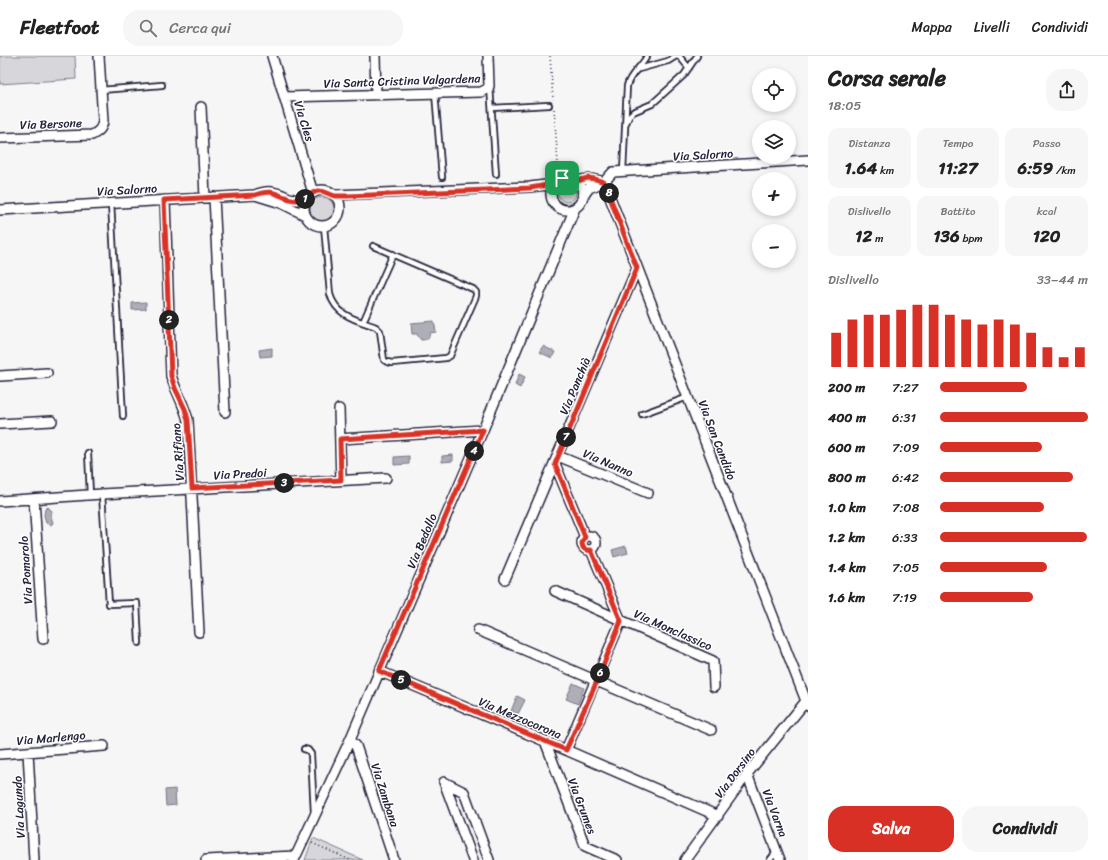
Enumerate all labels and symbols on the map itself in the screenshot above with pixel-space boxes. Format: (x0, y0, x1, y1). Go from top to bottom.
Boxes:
street label: Via Santa Cristina Valgardena (323, 67, 482, 95)
street label: Via Cles (287, 98, 321, 145)
street label: Via Bersone (19, 112, 83, 136)
street label: Via Salorno (672, 142, 734, 168)
pin (545, 161, 579, 195)
street label: Via Salorno (96, 177, 158, 203)
pin: 8 (599, 183, 619, 203)
pin: 1 (295, 189, 315, 209)
pin: 2 (159, 310, 179, 330)
street label: Via Panchià (553, 354, 597, 418)
street label: Via San Candido (692, 397, 742, 483)
street label: Via Rifiano (165, 422, 191, 482)
pin: 7 (556, 427, 576, 447)
pin: 4 (464, 441, 484, 461)
street label: Via Nanno (579, 443, 637, 483)
street label: Via Predoi (213, 462, 268, 486)
pin: 3 (274, 473, 294, 493)
street label: Via Bedollo (400, 510, 444, 572)
street label: Via Pomarolo (13, 535, 39, 605)
street label: Via Monclassico (630, 603, 716, 657)
pin: 6 (590, 663, 610, 683)
pin: 5 (391, 670, 411, 690)
street label: Via Mezzocorona (475, 691, 565, 745)
street label: Via Marlengo (16, 724, 86, 752)
street label: Via Dorsino (708, 743, 762, 803)
street label: Via Zambana (364, 760, 406, 831)
street label: Via Lagundo (6, 775, 32, 839)
street label: Via Grumes (561, 775, 603, 837)
street label: Via Varna (756, 786, 794, 840)

